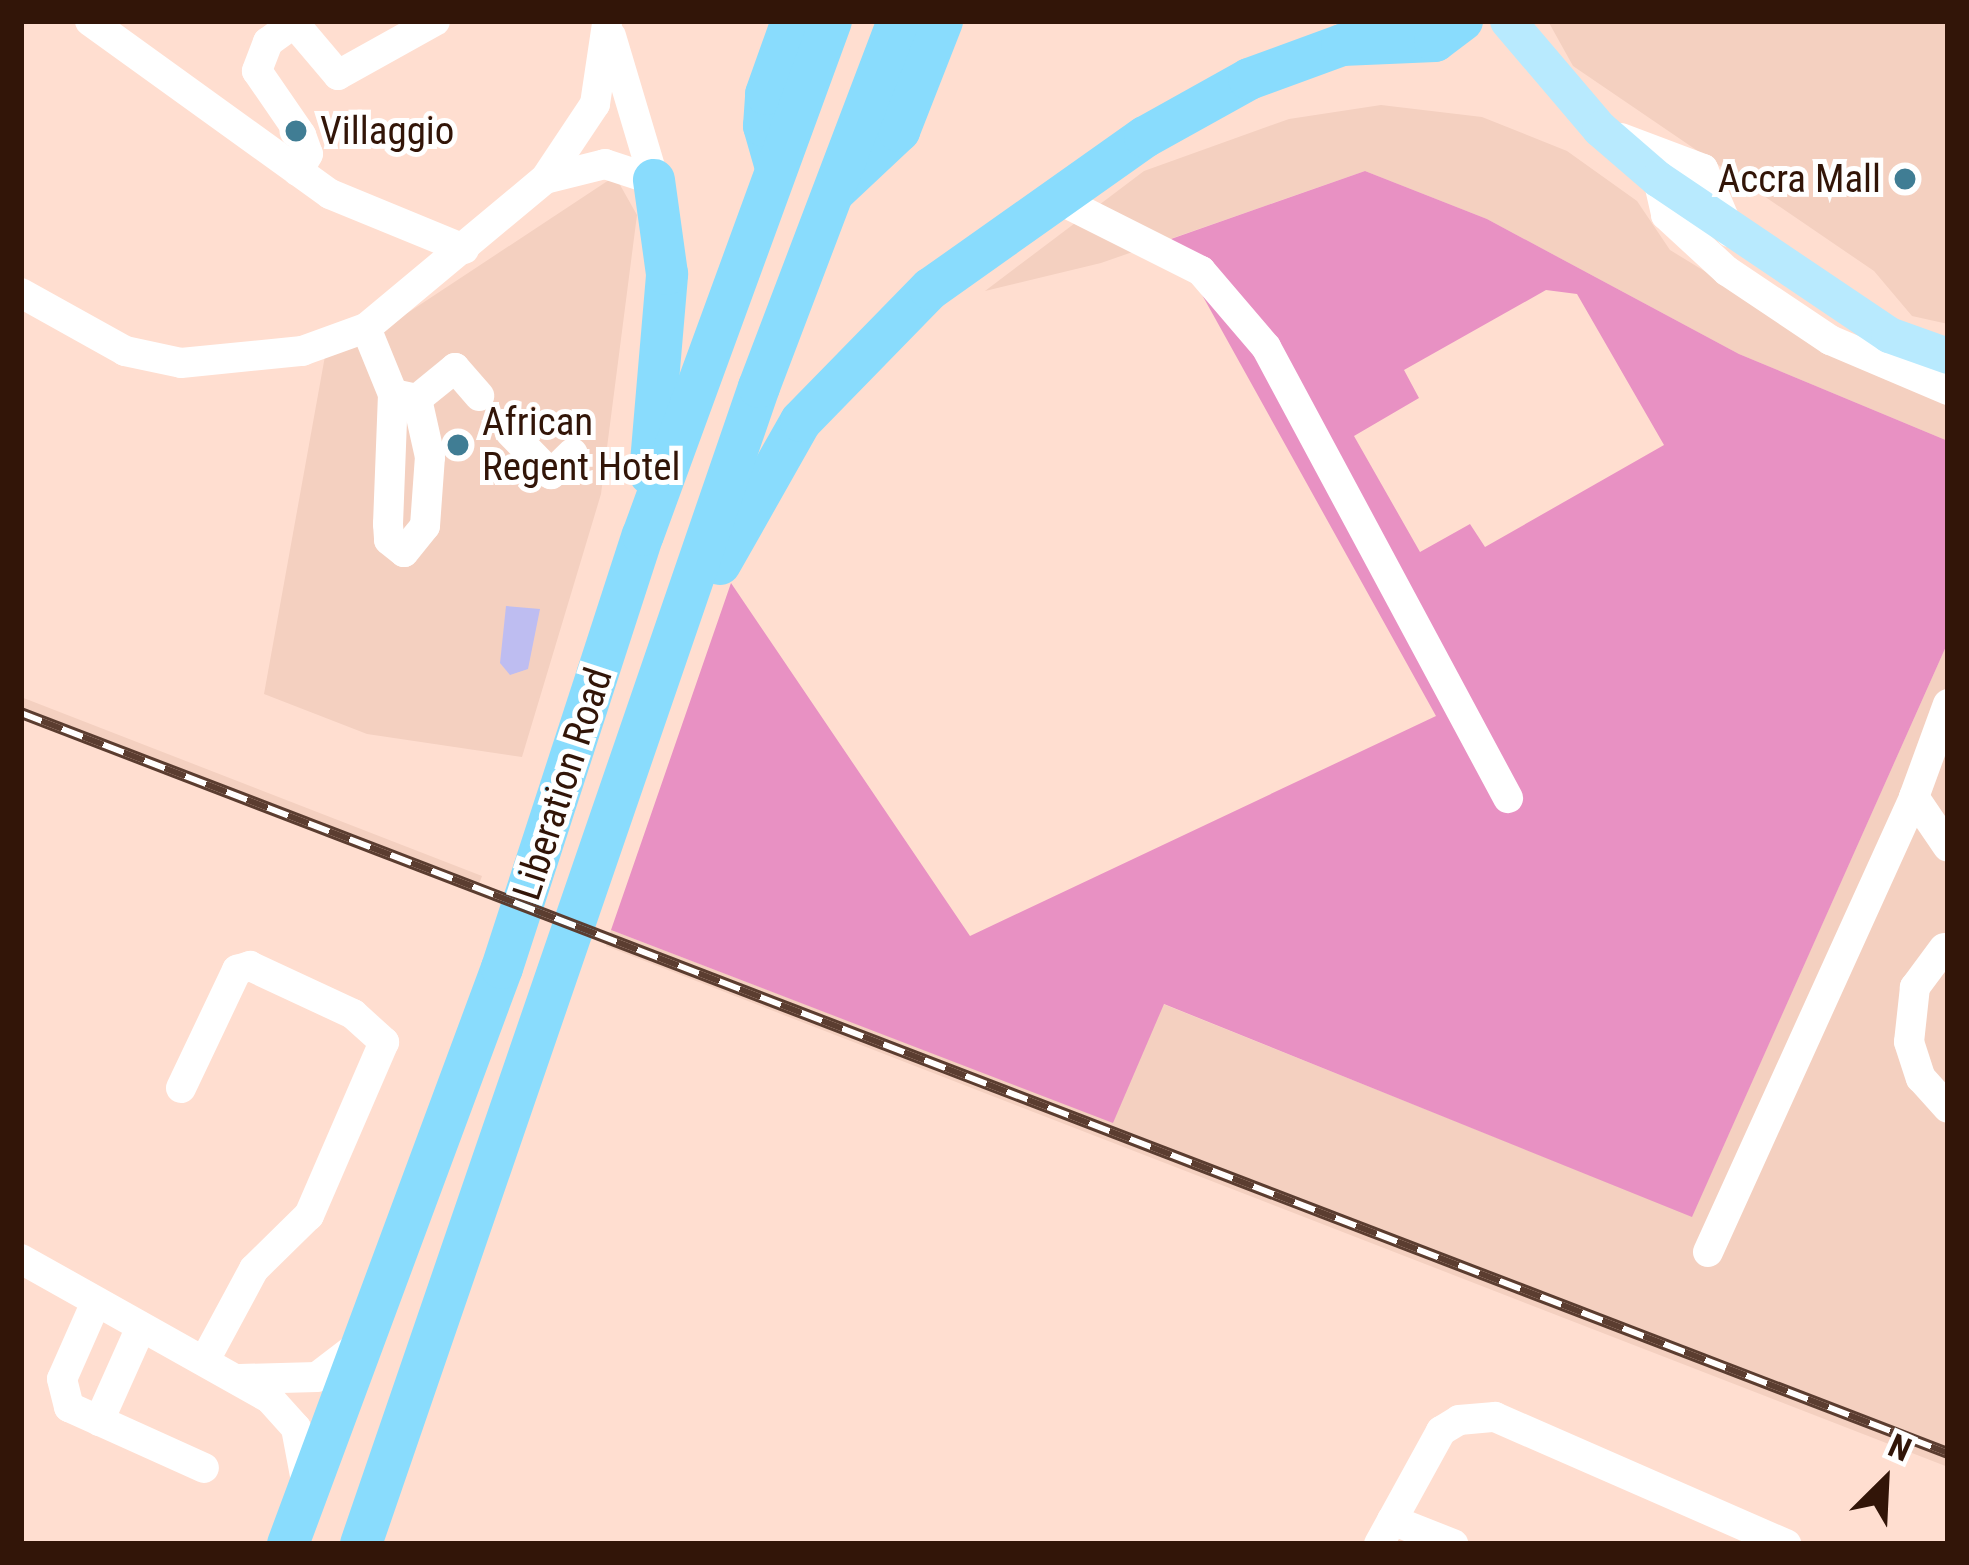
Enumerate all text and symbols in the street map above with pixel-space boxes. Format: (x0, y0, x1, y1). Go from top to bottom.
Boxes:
place label: Villaggio (320, 108, 454, 154)
marker: Villaggio (283, 118, 309, 144)
place label: Accra Mall (1718, 156, 1881, 202)
marker: Accra Mall (1892, 166, 1918, 192)
place label: African Regent Hotel (482, 400, 680, 491)
marker: African Regent Hotel (445, 432, 471, 458)
street label: Liberation Road (504, 662, 622, 906)
north arrow (1825, 1421, 1945, 1541)
text: N (1883, 1426, 1917, 1470)

